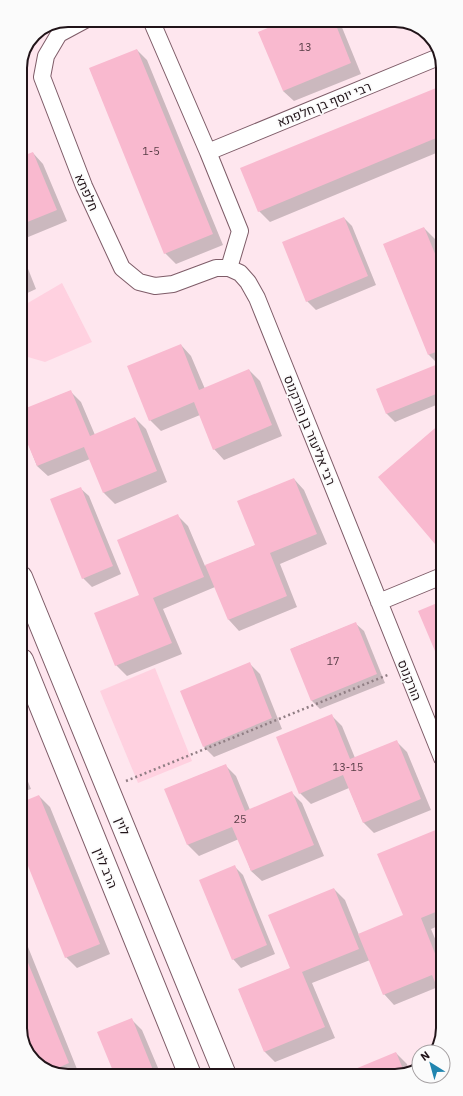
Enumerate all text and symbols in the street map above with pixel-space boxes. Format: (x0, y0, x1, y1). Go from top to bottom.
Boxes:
house number: 13 (298, 40, 312, 54)
street label: רבי יוסף בן חלפתא (275, 78, 374, 131)
house number: 1-5 (142, 144, 160, 158)
street label: חלפתא (71, 171, 102, 214)
street label: רבי אליעזר בן הורקנוס (280, 373, 339, 488)
house number: 17 (326, 654, 340, 668)
street label: הורקנוס (394, 657, 425, 703)
house number: 13-15 (333, 760, 363, 774)
house number: 25 (233, 812, 247, 826)
street label: לוין (111, 815, 134, 838)
street label: הרב לוין (90, 845, 121, 891)
north arrow (411, 1044, 451, 1084)
text: N (418, 1048, 432, 1064)

